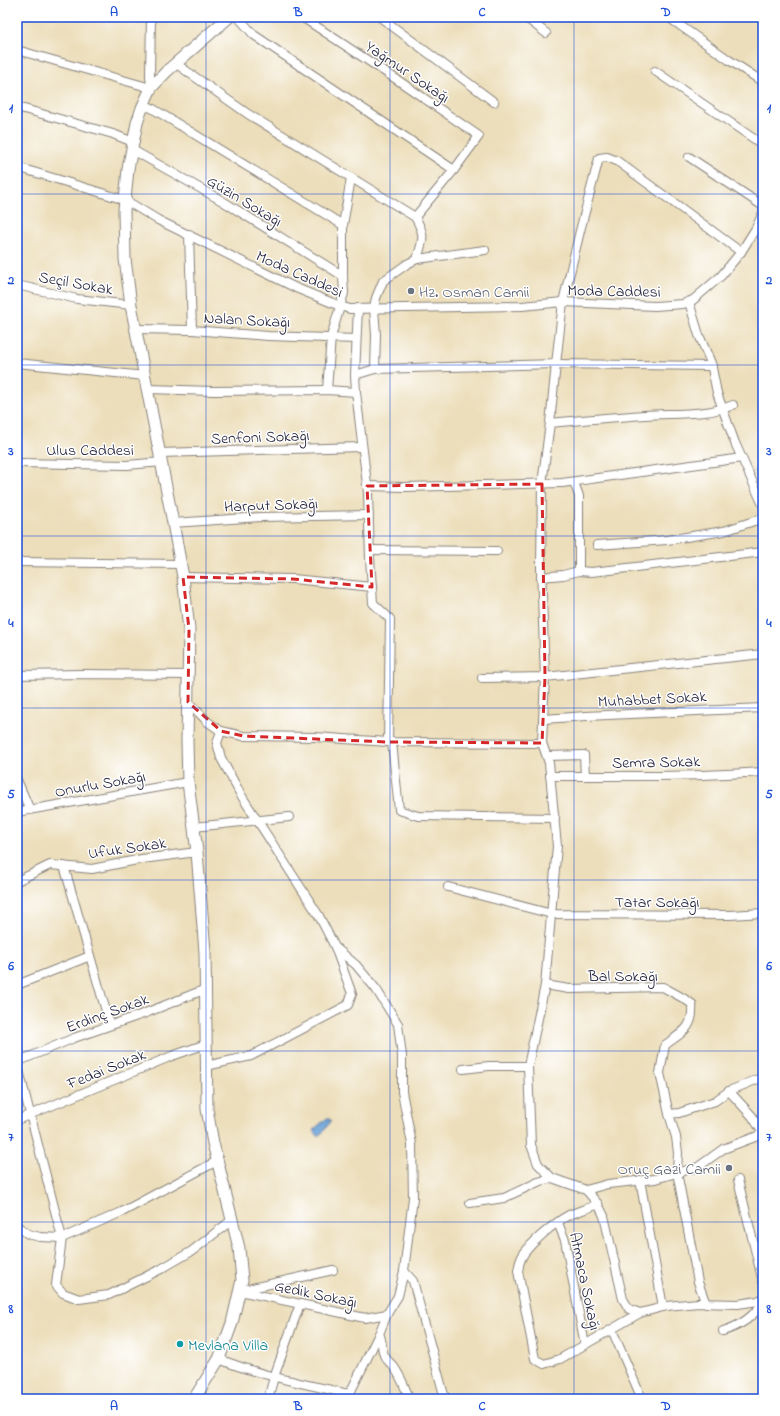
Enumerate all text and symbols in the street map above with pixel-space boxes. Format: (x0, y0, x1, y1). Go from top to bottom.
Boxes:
text: A (110, 3, 118, 22)
text: B (293, 3, 303, 22)
text: C (478, 3, 486, 22)
text: D (660, 3, 671, 22)
street label: Yağmur Sokağı (360, 35, 454, 110)
text: 1 (9, 99, 14, 118)
text: 1 (767, 99, 772, 118)
street label: Güzin Sokağı (202, 170, 286, 234)
street label: Moda Caddesi (252, 245, 347, 305)
street label: Seçil Sokak (37, 266, 116, 302)
text: 2 (7, 271, 15, 290)
text: 2 (765, 271, 773, 290)
street label: Moda Caddesi (567, 279, 661, 305)
place label: Hz. Osman Camii (419, 281, 530, 305)
marker: Hz. Osman Camii (406, 286, 416, 296)
street label: Nalan Sokağı (203, 307, 291, 335)
street label: Senfoni Sokağı (210, 424, 310, 452)
street label: Ulus Caddesi (46, 439, 134, 463)
text: 3 (7, 442, 14, 461)
text: 3 (765, 442, 772, 461)
street label: Harput Sokağı (224, 492, 319, 520)
text: 4 (7, 614, 14, 633)
text: 4 (765, 614, 772, 633)
street label: Muhabbet Sokak (597, 685, 708, 715)
street label: Semra Sokak (612, 750, 701, 776)
street label: Onurlu Sokağı (53, 765, 148, 805)
text: 5 (7, 785, 15, 804)
text: 5 (765, 785, 773, 804)
street label: Ufuk Sokak (87, 832, 169, 866)
street label: Tatar Sokağı (615, 891, 699, 915)
text: 6 (7, 957, 14, 976)
text: 6 (765, 957, 772, 976)
street label: Bal Sokağı (587, 965, 658, 989)
street label: Erdinç Sokak (63, 988, 153, 1040)
street label: Fedai Sokak (63, 1043, 151, 1097)
text: 7 (8, 1128, 14, 1147)
text: 7 (766, 1128, 772, 1147)
place label: Oruç Gazi Camii (617, 1158, 721, 1182)
marker: Oruç Gazi Camii (724, 1163, 734, 1173)
street label: Atmaca Sokağı (562, 1230, 606, 1333)
street label: Gedik Sokağı (272, 1274, 359, 1315)
text: 8 (8, 1300, 14, 1319)
text: 8 (766, 1300, 772, 1319)
place label: Mevlana Villa (188, 1334, 268, 1358)
marker: Mevlana Villa (175, 1339, 185, 1349)
text: A (110, 1397, 118, 1416)
text: B (293, 1397, 303, 1416)
text: C (478, 1397, 486, 1416)
text: D (660, 1397, 671, 1416)

